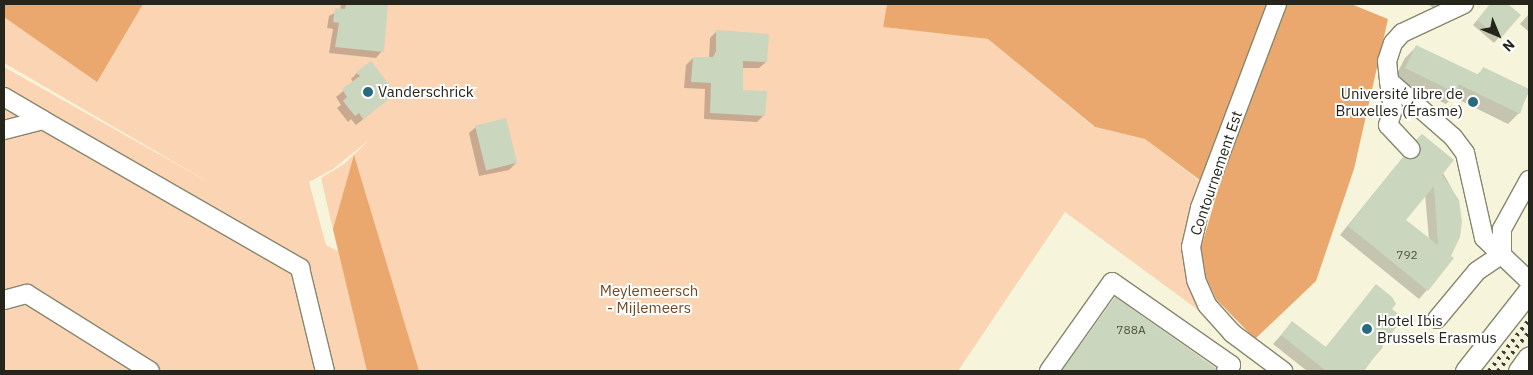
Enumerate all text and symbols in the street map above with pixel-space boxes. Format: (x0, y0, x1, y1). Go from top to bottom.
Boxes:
north arrow (1473, 10, 1523, 60)
text: N (1499, 36, 1519, 56)
place label: Vanderschrick (378, 83, 474, 101)
place label: Université libre de Bruxelles (Érasme) (1335, 84, 1463, 119)
marker: Vanderschrick (362, 86, 374, 98)
marker: Université libre de Bruxelles (Érasme) (1467, 96, 1479, 108)
street label: Contournement Est (1186, 108, 1246, 238)
house number: 792 (1396, 248, 1418, 262)
park label: Meylemeersch - Mijlemeers (600, 281, 698, 316)
place label: Hotel Ibis Brussels Erasmus (1377, 311, 1497, 346)
house number: 788A (1116, 323, 1146, 337)
marker: Hotel Ibis Brussels Erasmus (1361, 323, 1373, 335)

